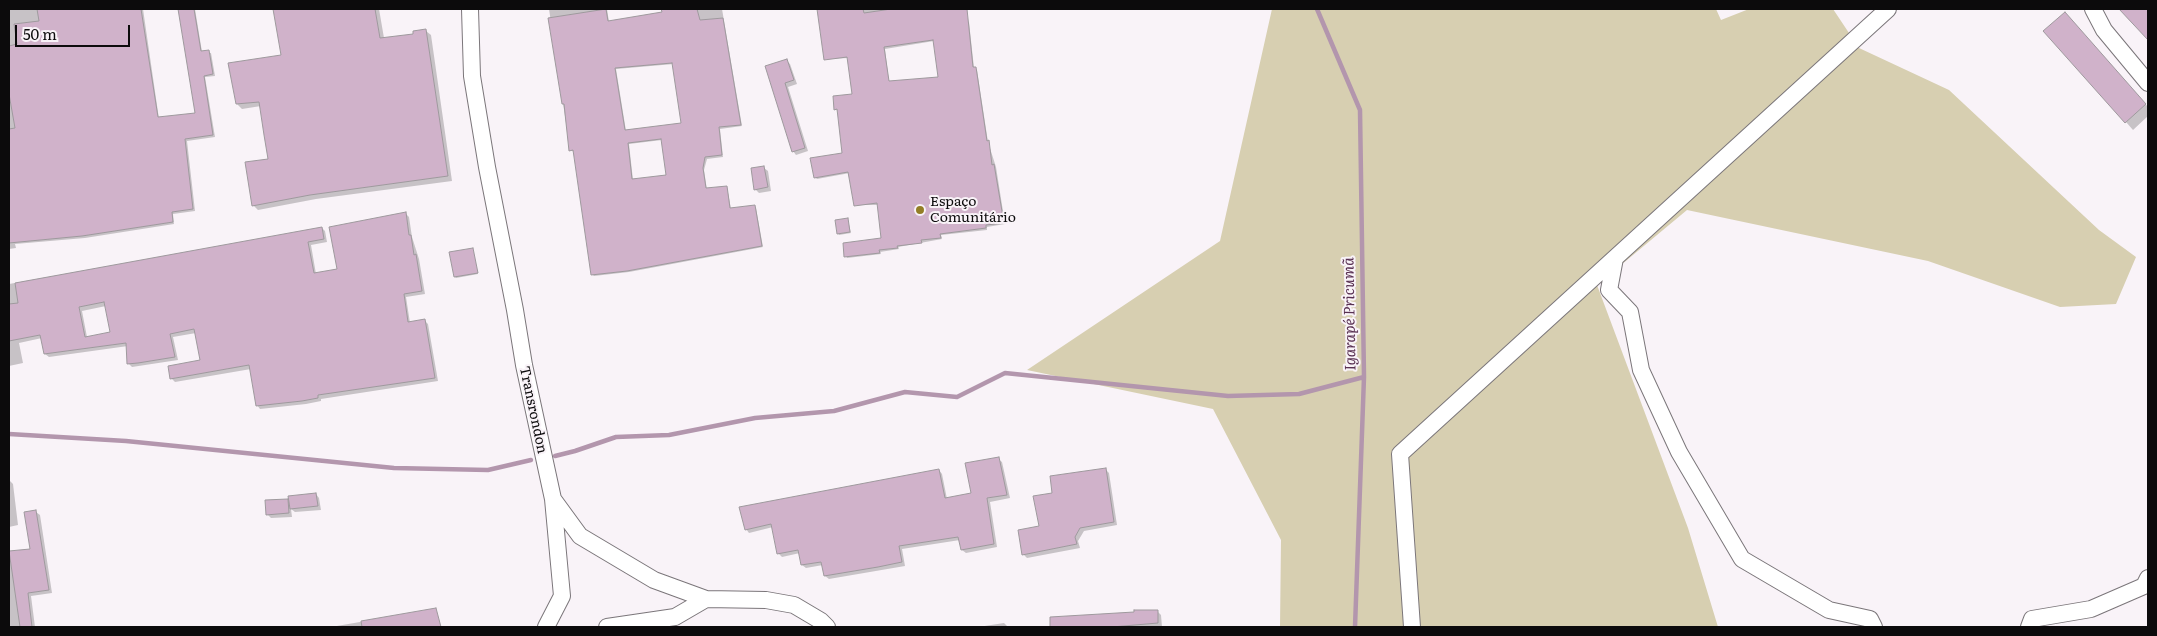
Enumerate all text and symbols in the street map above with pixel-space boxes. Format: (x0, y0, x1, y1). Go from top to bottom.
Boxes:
scale bar (18, 15, 132, 47)
text: 50 m (23, 22, 57, 45)
place label: Espaço Comunitário (930, 194, 1016, 226)
marker: Espaço Comunitário (914, 204, 926, 216)
water label: Igarapé Pricumã (1340, 257, 1360, 371)
street label: Transrondon (516, 365, 550, 455)

